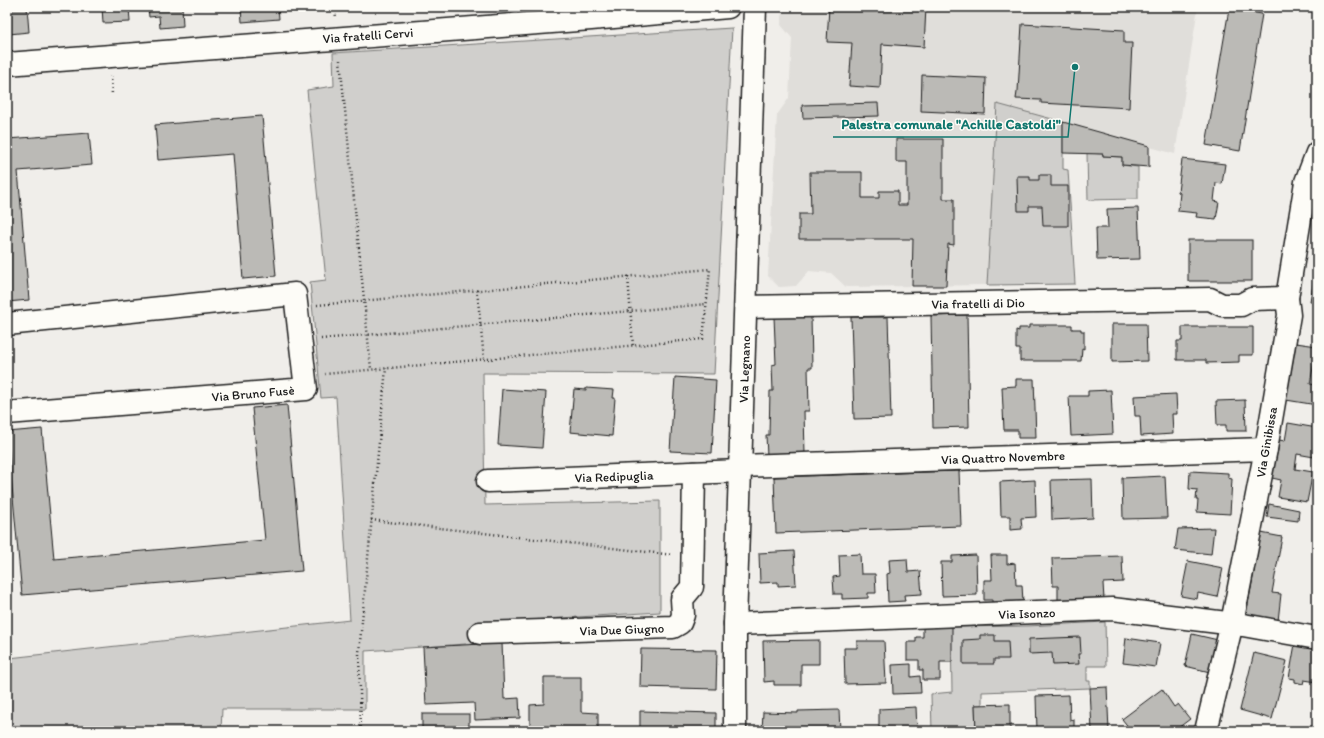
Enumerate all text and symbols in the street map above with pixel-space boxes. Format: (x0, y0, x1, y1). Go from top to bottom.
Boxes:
street label: Via fratelli Cervi (322, 25, 414, 46)
callout: Palestra comunale "Achille Castoldi" (833, 111, 1068, 137)
text: Palestra comunale "Achille Castoldi" (841, 116, 1061, 133)
street label: Via fratelli di Dio (931, 295, 1025, 312)
street label: Via Legnano (736, 335, 753, 403)
street label: Via Bruno Fusè (211, 382, 295, 405)
street label: Via Ginibissa (1253, 405, 1280, 479)
street label: Via Quattro Novembre (941, 448, 1065, 467)
street label: Via Redipuglia (574, 468, 654, 485)
street label: Via Isonzo (998, 605, 1056, 622)
street label: Via Due Giugno (579, 621, 665, 638)

